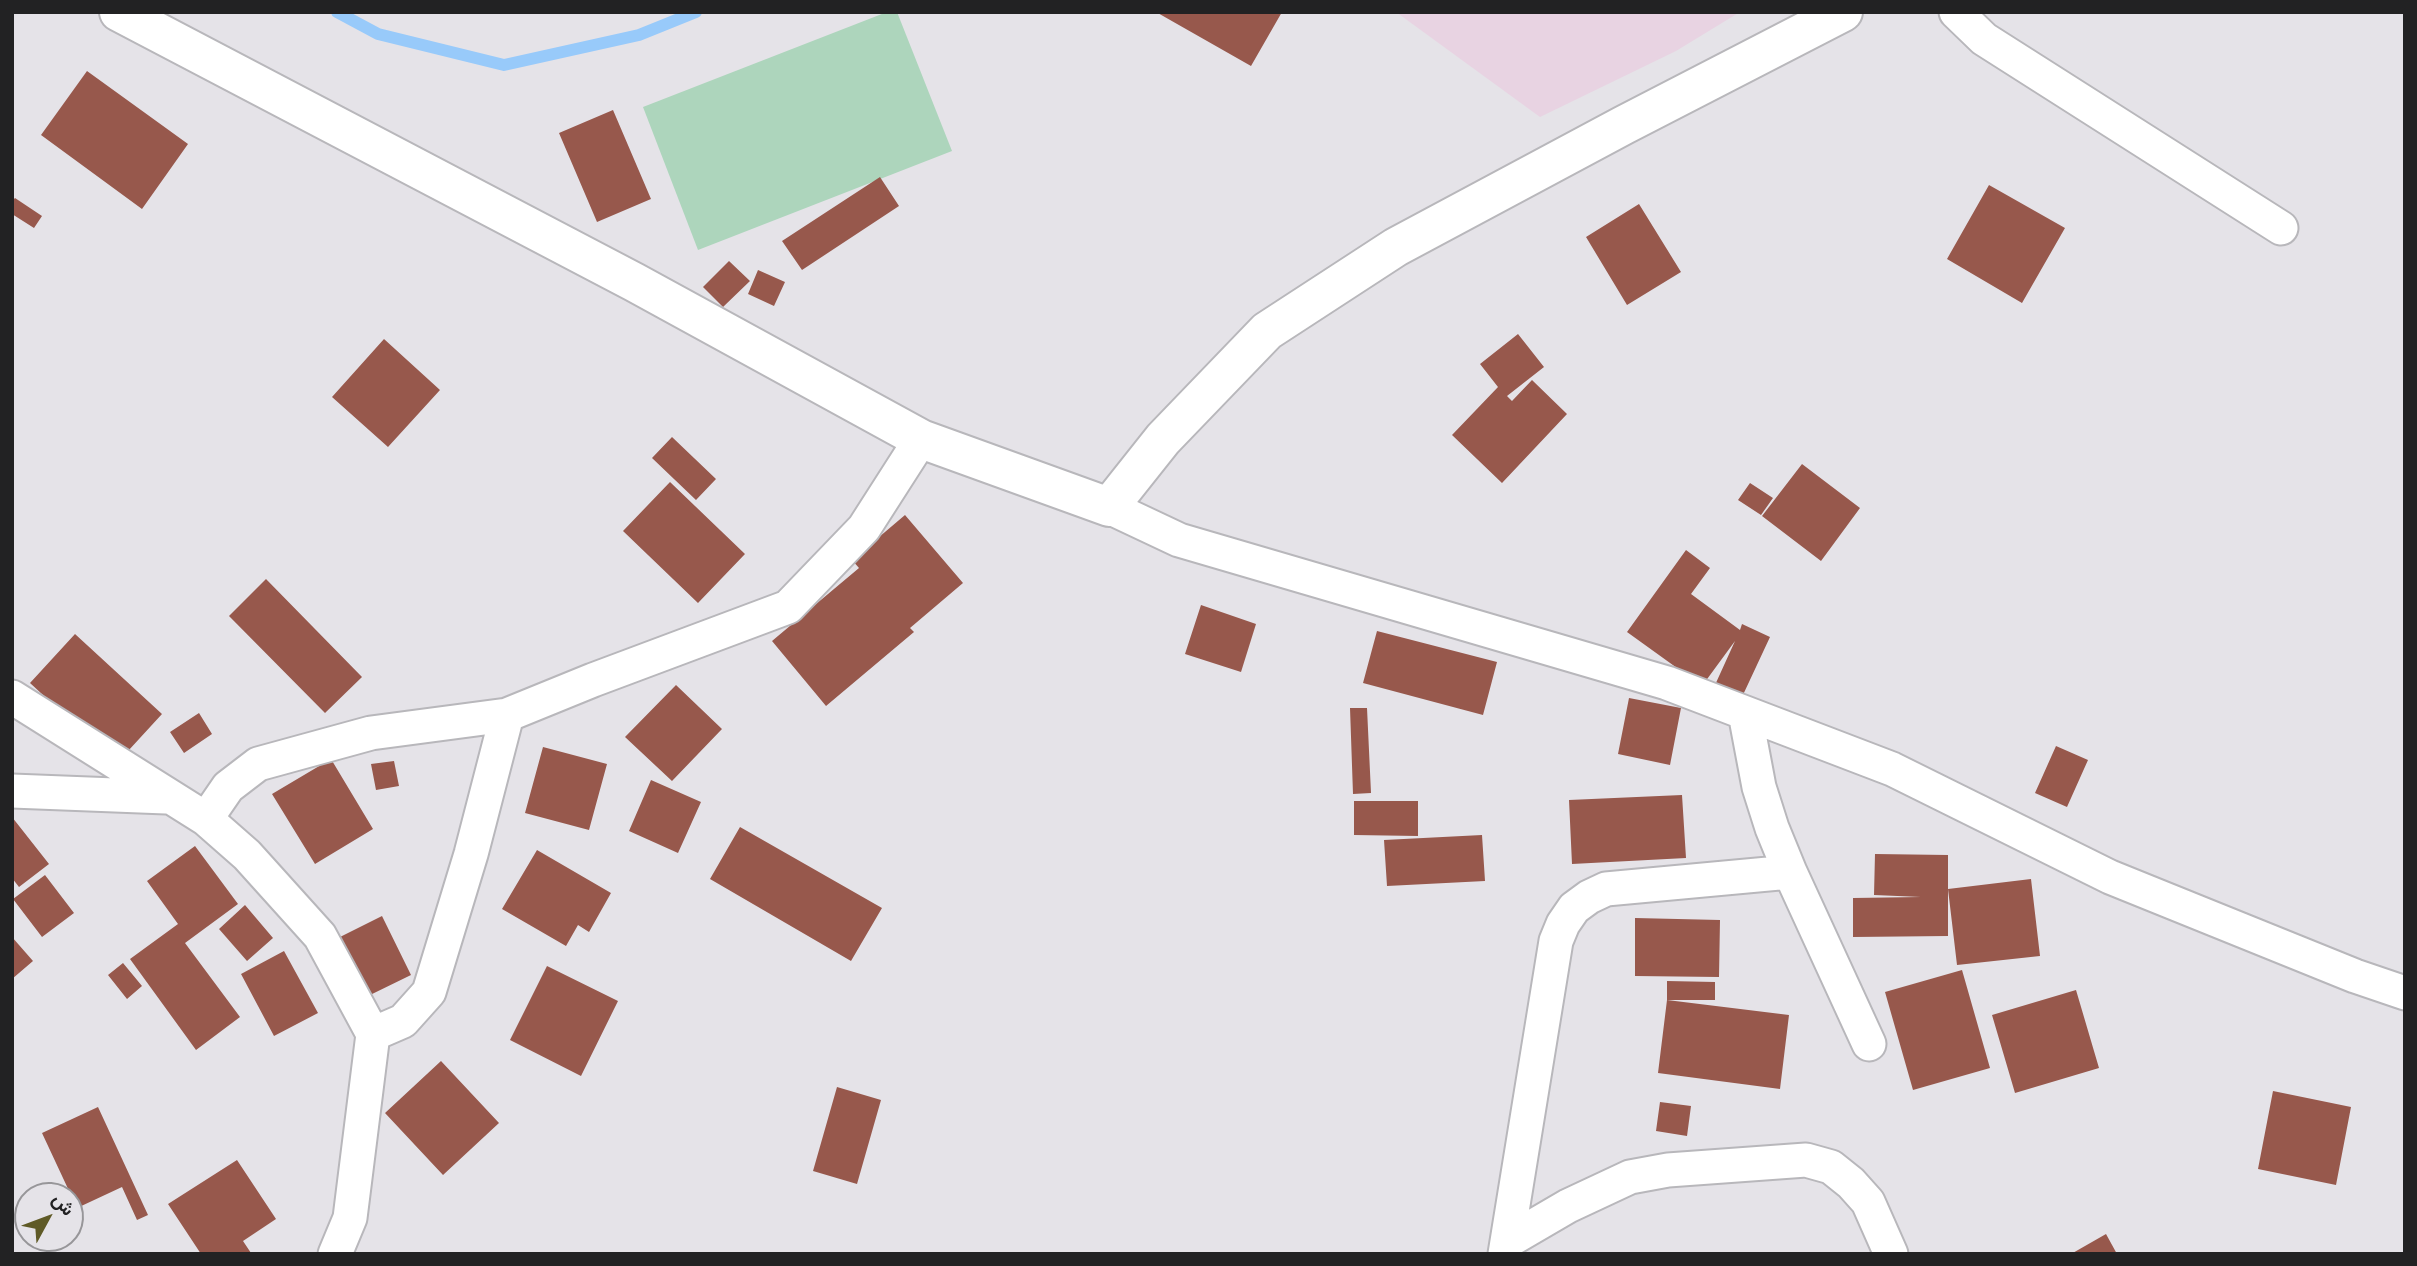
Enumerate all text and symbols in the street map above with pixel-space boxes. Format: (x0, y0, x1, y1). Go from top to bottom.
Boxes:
north arrow (14, 1182, 84, 1252)
text: ش (48, 1188, 80, 1220)

